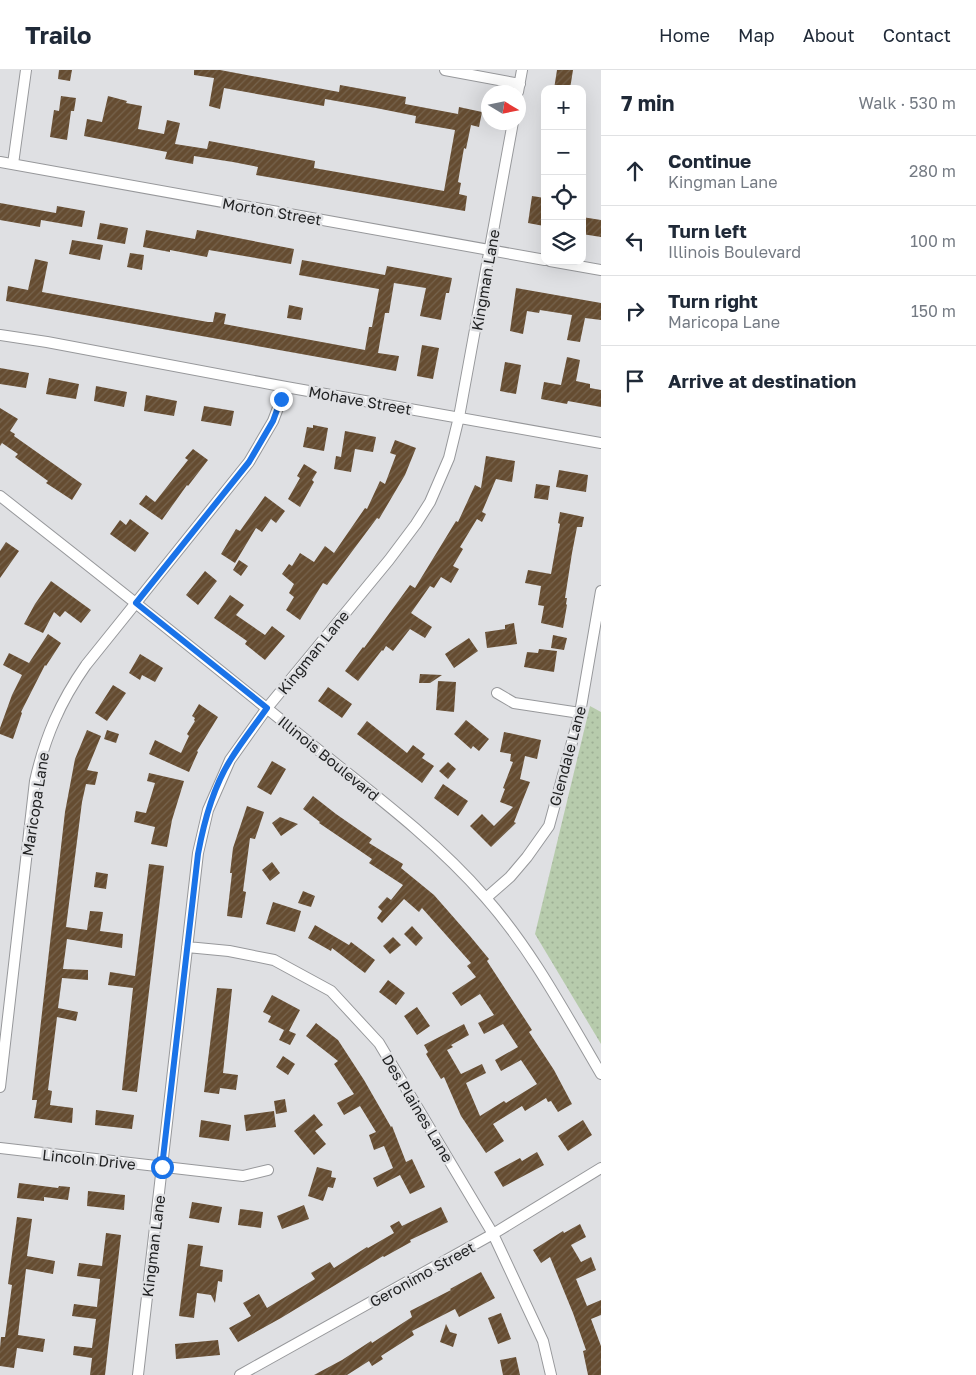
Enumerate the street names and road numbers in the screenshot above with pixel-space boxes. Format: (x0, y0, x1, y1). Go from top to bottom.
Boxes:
street label: Morton Street (221, 193, 323, 229)
street label: Kingman Lane (467, 228, 503, 332)
street label: Mohave Street (307, 382, 413, 418)
street label: Kingman Lane (274, 606, 352, 698)
street label: Glendale Lane (545, 704, 589, 808)
street label: Illinois Boulevard (275, 712, 383, 804)
street label: Maricopa Lane (18, 750, 52, 857)
street label: Des Plaines Lane (379, 1051, 457, 1165)
street label: Lincoln Drive (41, 1145, 137, 1173)
street label: Kingman Lane (138, 1194, 168, 1298)
street label: Geronimo Street (366, 1238, 478, 1310)

